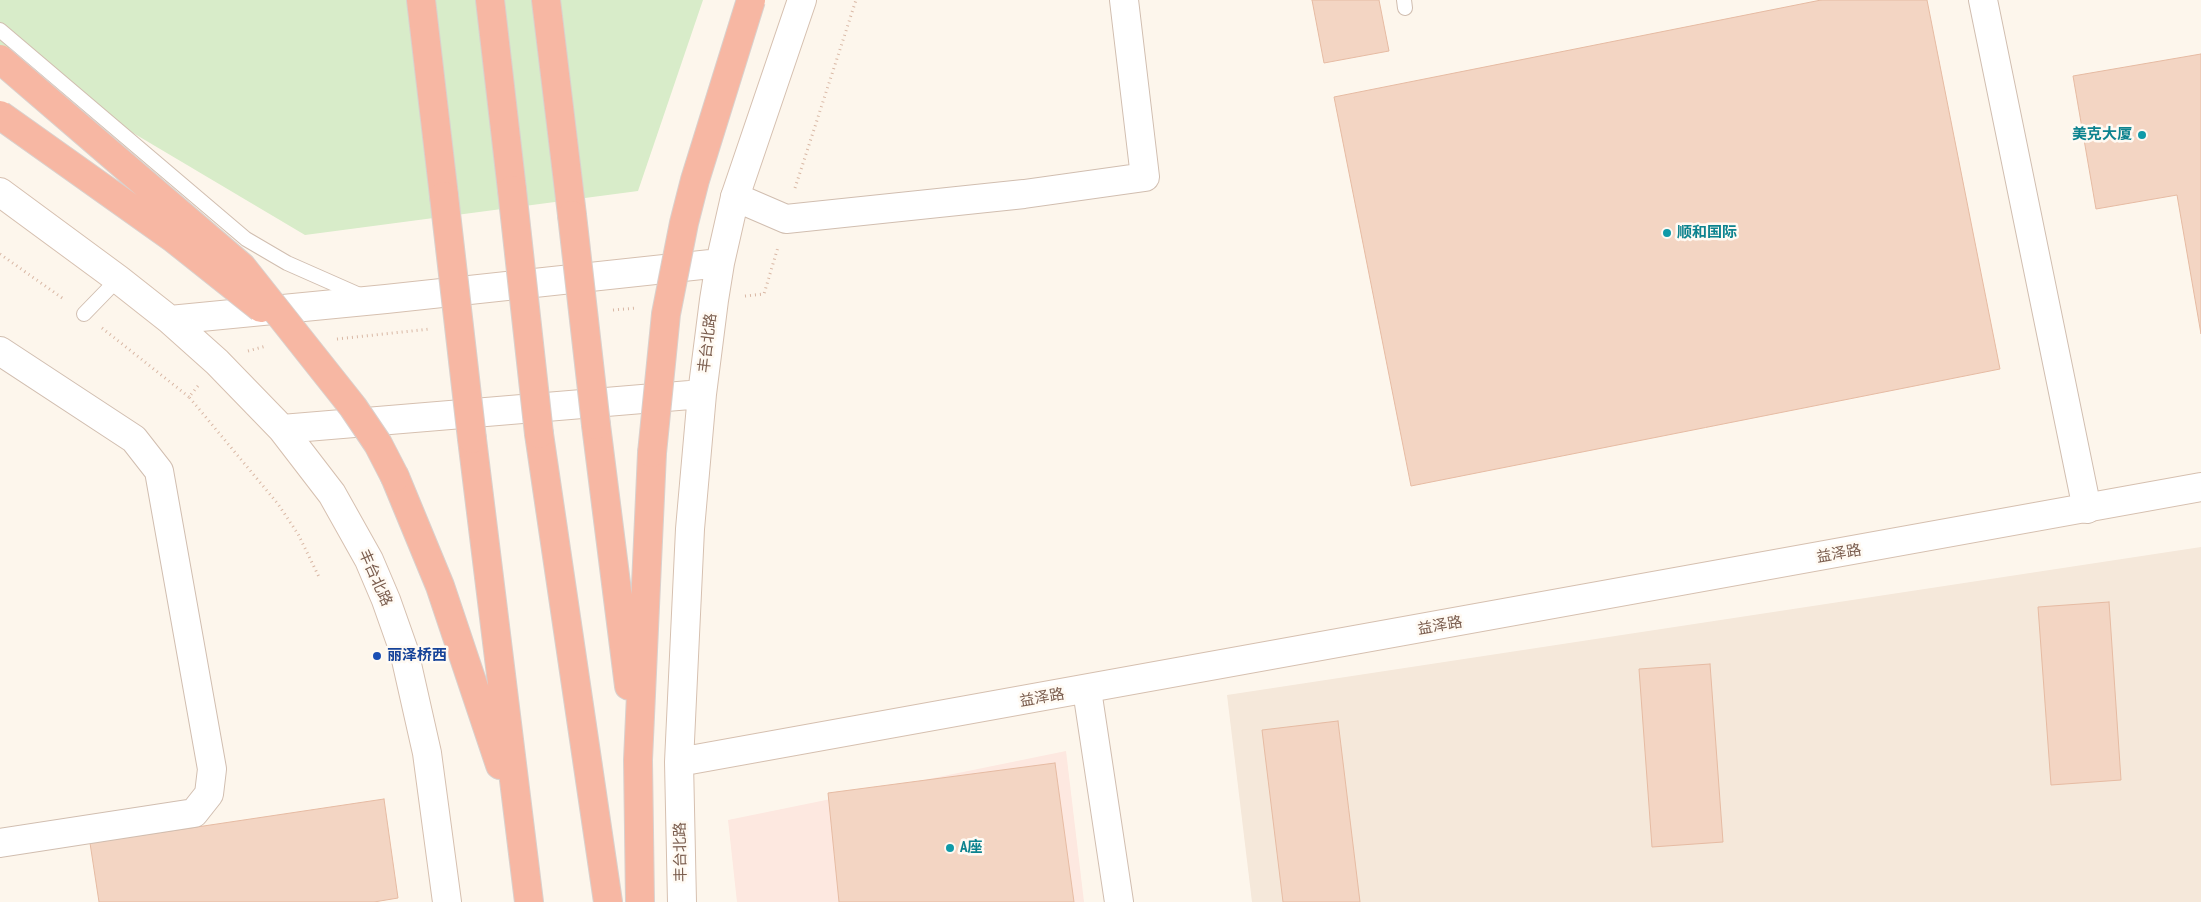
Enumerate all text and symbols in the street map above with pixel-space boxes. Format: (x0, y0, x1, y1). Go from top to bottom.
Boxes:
place label: 美克大厦 (2072, 126, 2132, 144)
marker: 美克大厦 (2136, 129, 2148, 141)
place label: 顺和国际 (1677, 224, 1737, 242)
marker: 顺和国际 (1661, 227, 1673, 239)
street label: 丰台北路 (695, 312, 721, 374)
street label: 益泽路 (1815, 541, 1863, 567)
street label: 丰台北路 (355, 547, 395, 609)
street label: 益泽路 (1416, 613, 1464, 639)
place label: 丽泽桥西 (387, 647, 447, 665)
marker: 丽泽桥西 (371, 650, 383, 662)
street label: 益泽路 (1018, 685, 1066, 711)
street label: 丰台北路 (671, 822, 691, 882)
place label: A座 (960, 839, 983, 857)
marker: A座 (944, 842, 956, 854)

